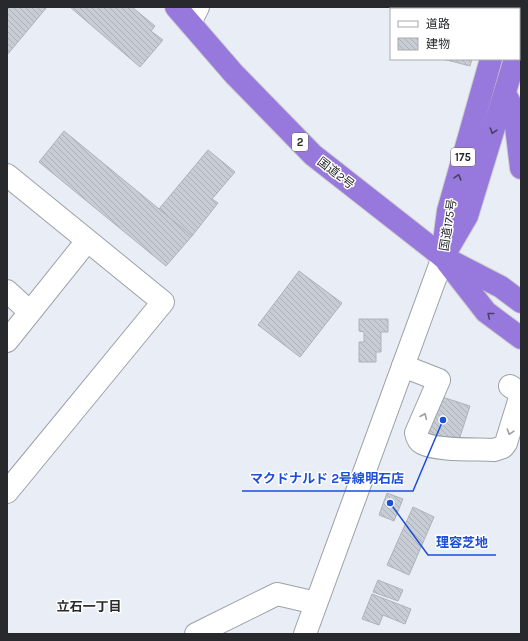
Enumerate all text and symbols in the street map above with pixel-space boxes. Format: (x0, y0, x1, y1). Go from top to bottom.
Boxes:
legend (390, 8, 520, 60)
text: 道路 (426, 17, 450, 31)
text: 建物 (426, 37, 450, 51)
one-way arrow (489, 127, 498, 134)
road number: 2 (292, 133, 308, 151)
road number: 175 (451, 148, 475, 166)
street label: 国道2号 (315, 154, 357, 192)
one-way arrow (453, 174, 462, 181)
street label: 国道175号 (437, 198, 459, 252)
one-way arrow (487, 312, 495, 319)
one-way arrow (419, 412, 427, 419)
one-way arrow (506, 428, 515, 435)
callout: マクドナルド 2号線明石店 (242, 466, 413, 491)
text: マクドナルド 2号線明石店 (250, 471, 404, 486)
callout: 理容芝地 (428, 530, 496, 555)
text: 理容芝地 (436, 535, 488, 550)
district label: 立石一丁目 (56, 599, 122, 614)

